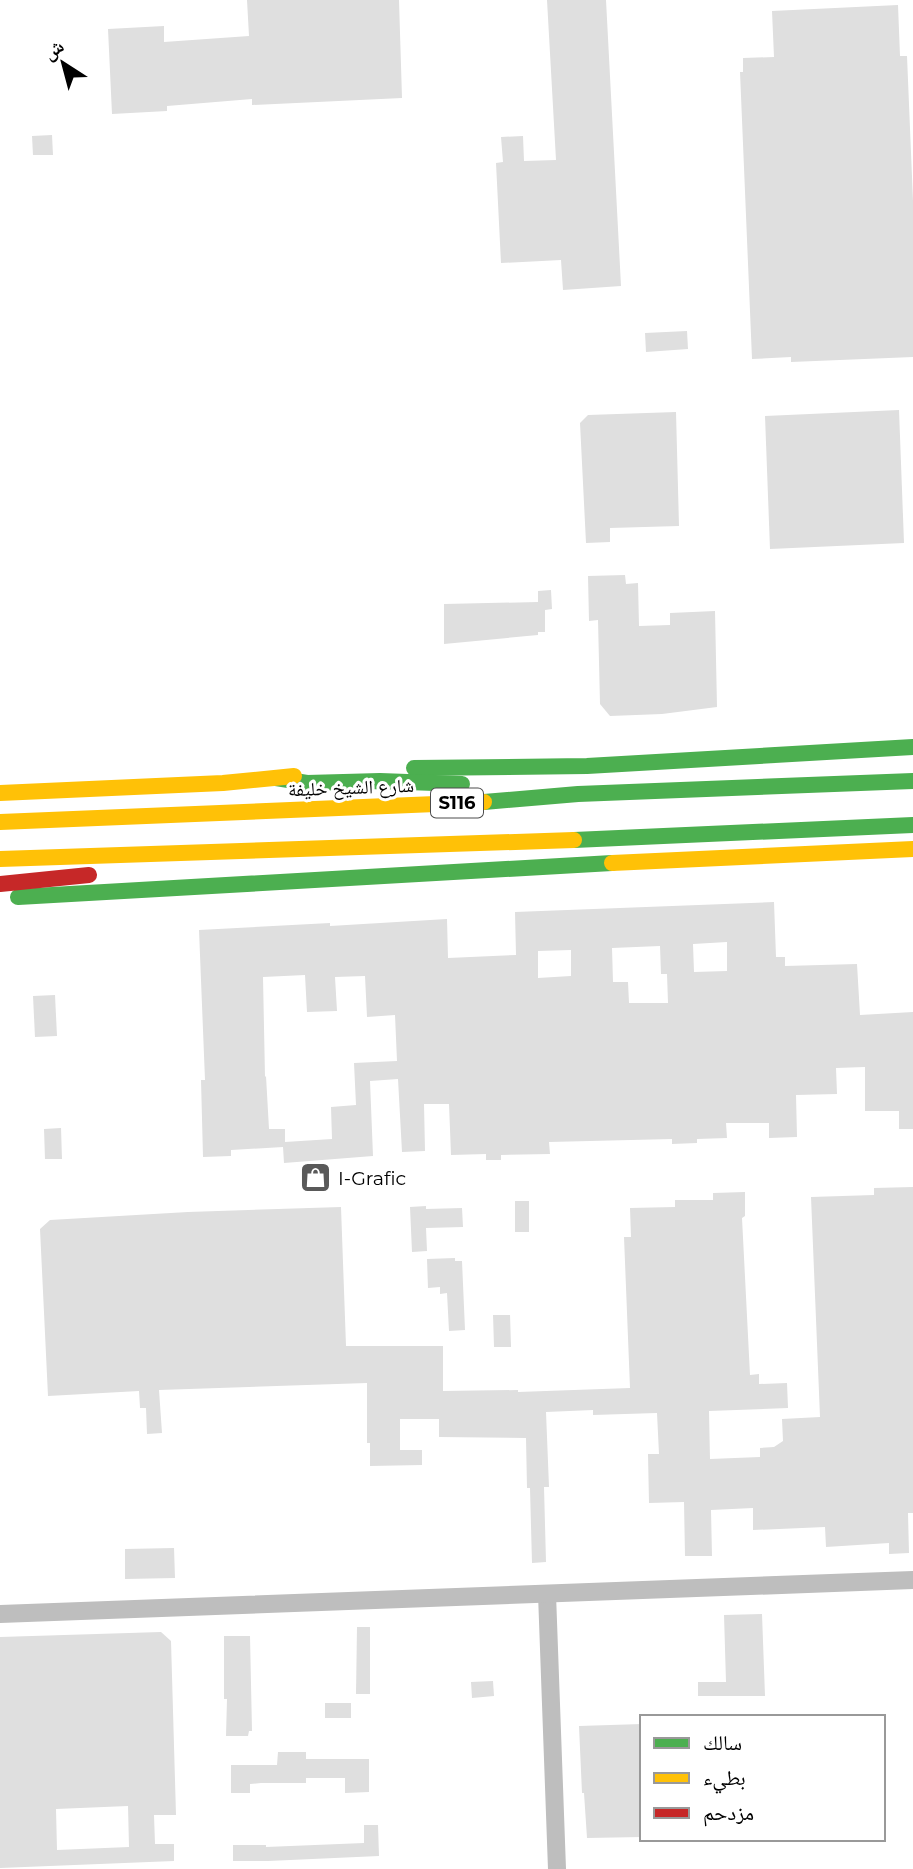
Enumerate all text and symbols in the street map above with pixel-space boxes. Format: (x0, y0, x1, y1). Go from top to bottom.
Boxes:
north arrow (28, 28, 98, 98)
text: ش (38, 34, 68, 65)
street label: شارع الشيخ خليفة (288, 774, 415, 802)
road number: S116 (431, 788, 483, 818)
shop icon: I-Grafic (298, 1161, 332, 1195)
place label: I-Grafic (338, 1167, 406, 1190)
legend (640, 1715, 885, 1841)
text: سالك (703, 1730, 742, 1755)
text: بطيء (703, 1765, 746, 1794)
text: مزدحم (703, 1800, 754, 1827)

